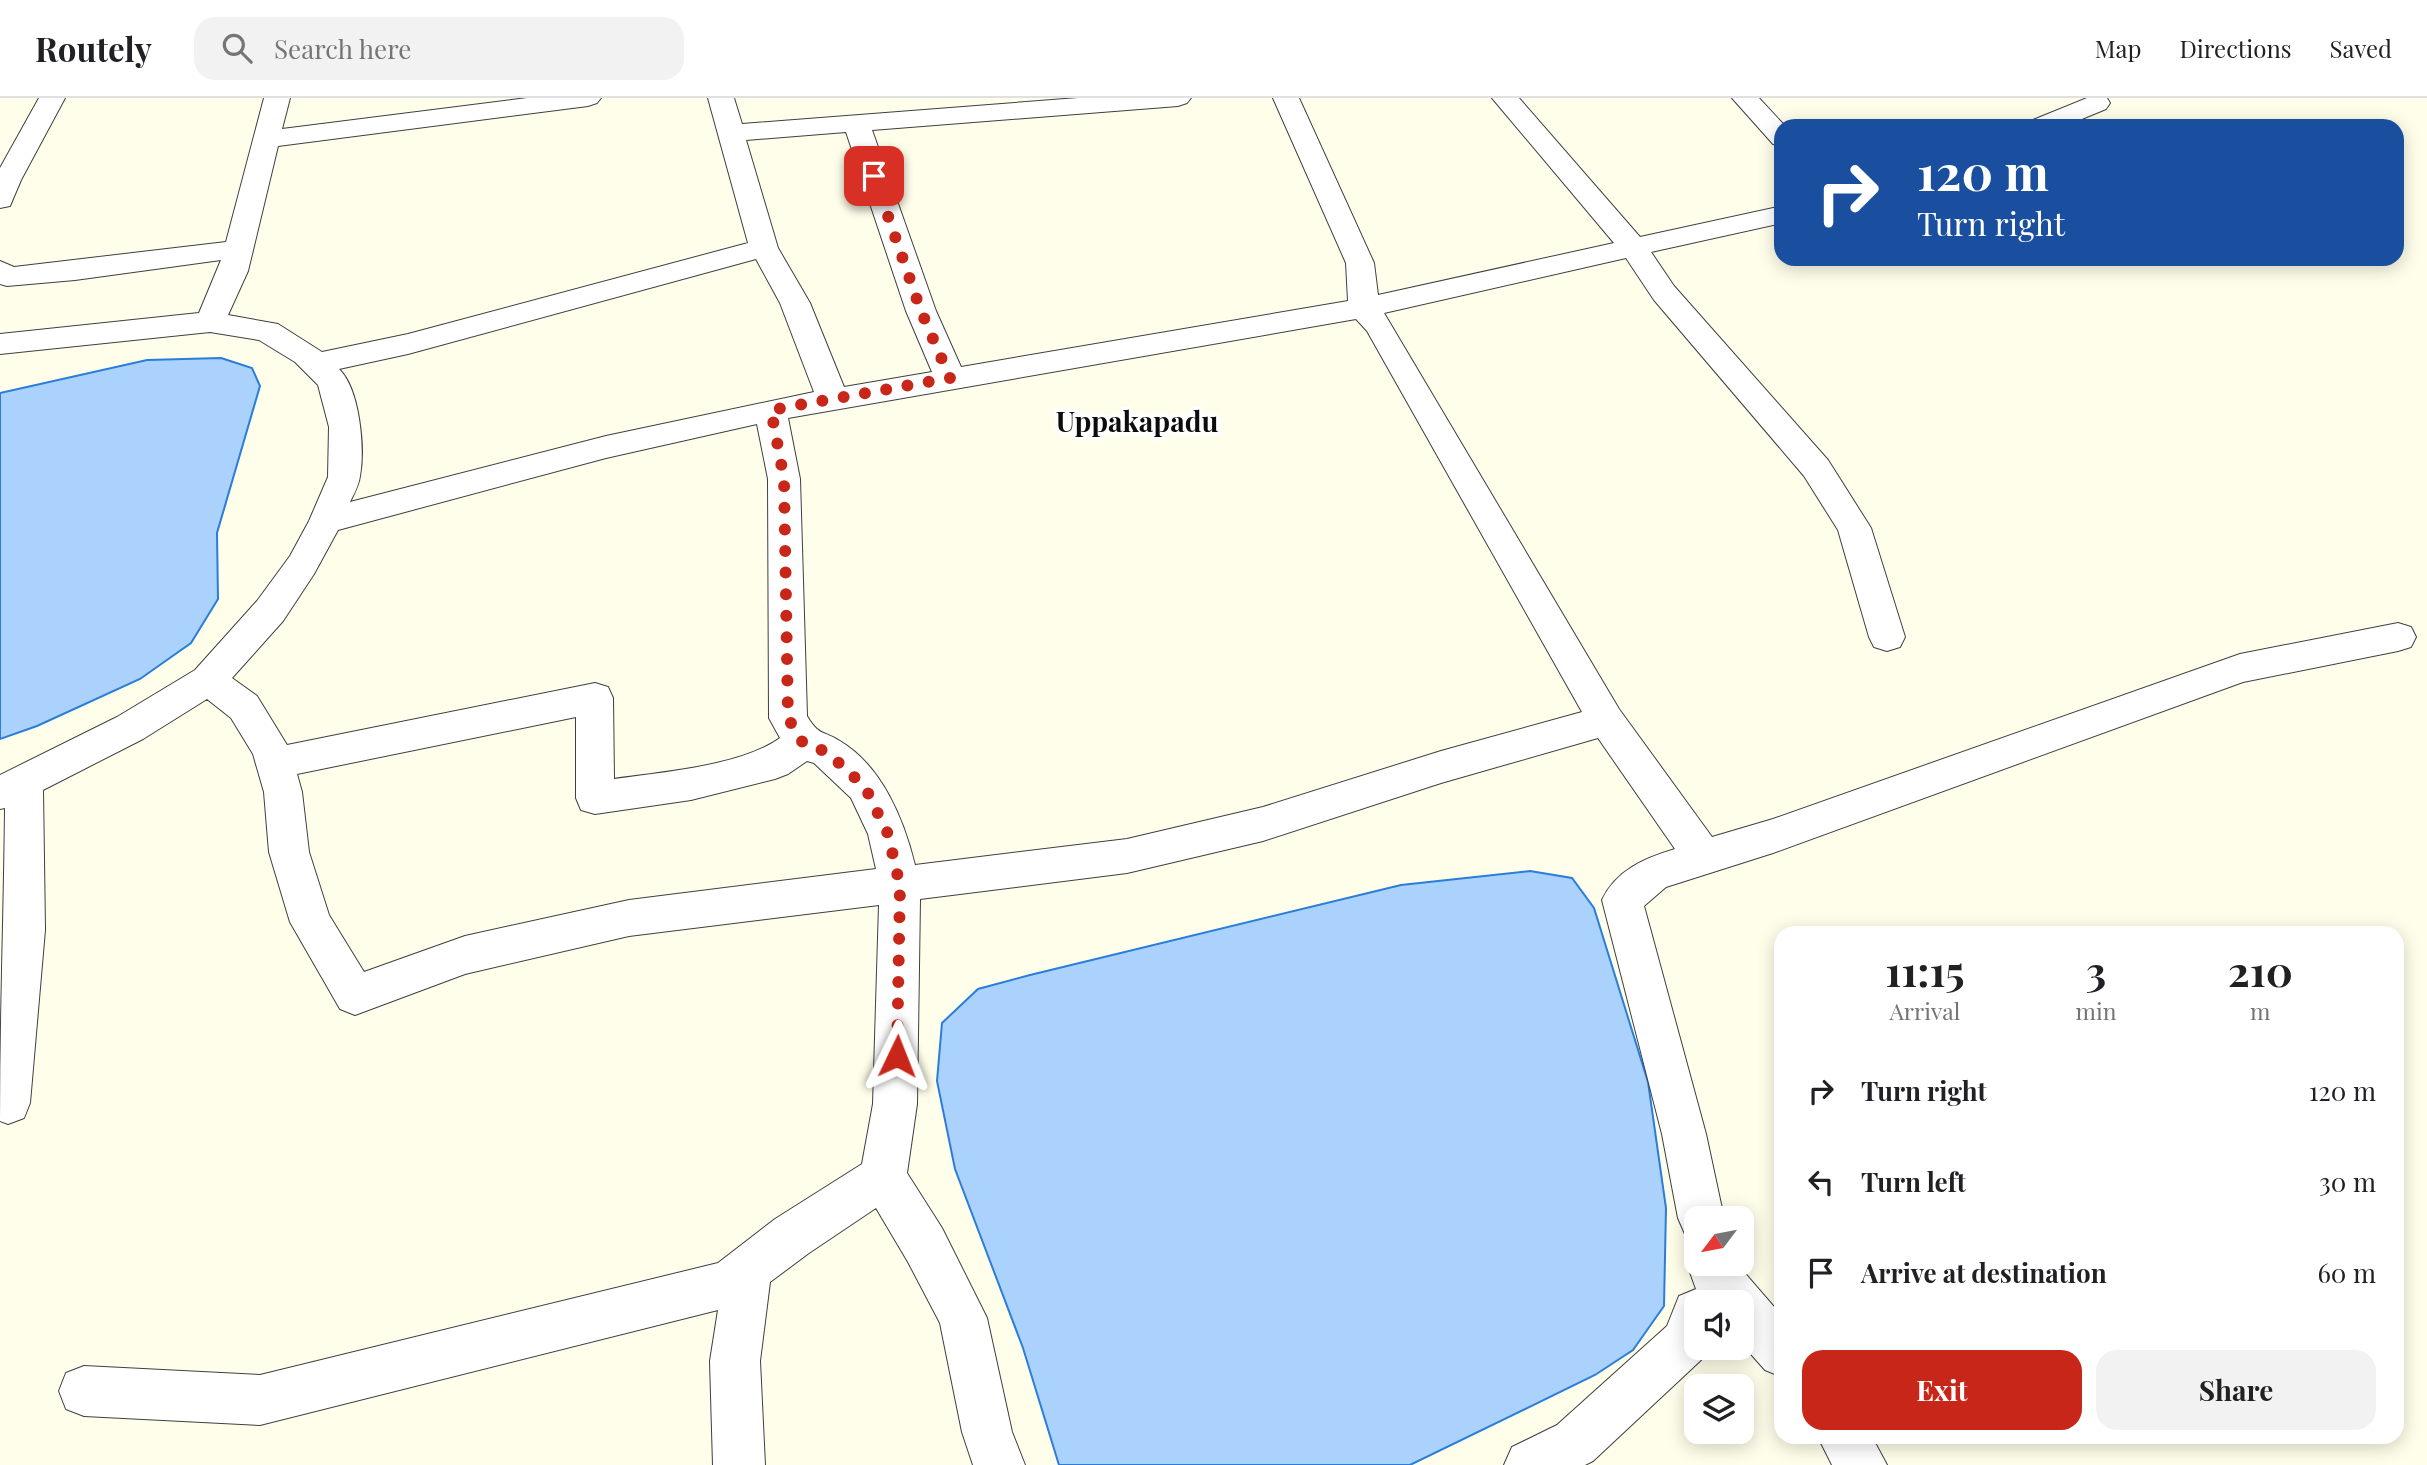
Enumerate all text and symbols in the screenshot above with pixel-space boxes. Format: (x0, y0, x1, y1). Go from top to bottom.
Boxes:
search box (194, 17, 684, 80)
text: Routely (35, 26, 152, 70)
icon: search (218, 29, 256, 67)
text: Search here (274, 31, 411, 66)
text: Map (2095, 32, 2141, 64)
text: Directions (2179, 32, 2292, 64)
text: Saved (2330, 32, 2392, 64)
text: 120 m (1917, 138, 2049, 203)
pin (844, 146, 904, 206)
icon: right (1802, 147, 1893, 238)
icon: arrive (855, 157, 893, 195)
text: Turn right (1917, 201, 2065, 244)
district label: Uppakapadu (1056, 402, 1218, 439)
text: 11:15 (1885, 942, 1964, 998)
text: 3 (2086, 942, 2106, 998)
text: 210 (2228, 942, 2293, 998)
text: Arrival (1889, 995, 1960, 1026)
text: min (2076, 995, 2117, 1026)
text: m (2250, 995, 2270, 1026)
position arrow (860, 1019, 934, 1093)
icon: right (1802, 1072, 1840, 1110)
text: Turn right (1861, 1073, 1987, 1108)
text: 120 m (2309, 1073, 2376, 1108)
icon: left (1802, 1163, 1840, 1201)
text: Turn left (1861, 1164, 1966, 1199)
text: 30 m (2319, 1164, 2376, 1199)
north arrow (1684, 1206, 1754, 1276)
map controls (1684, 1206, 1754, 1444)
icon: arrive (1802, 1254, 1840, 1292)
text: Arrive at destination (1861, 1255, 2107, 1290)
text: 60 m (2317, 1255, 2376, 1290)
button: sound (1684, 1290, 1754, 1360)
button: Exit (1802, 1350, 2082, 1430)
button: Share (2096, 1350, 2376, 1430)
button: layers (1684, 1374, 1754, 1444)

